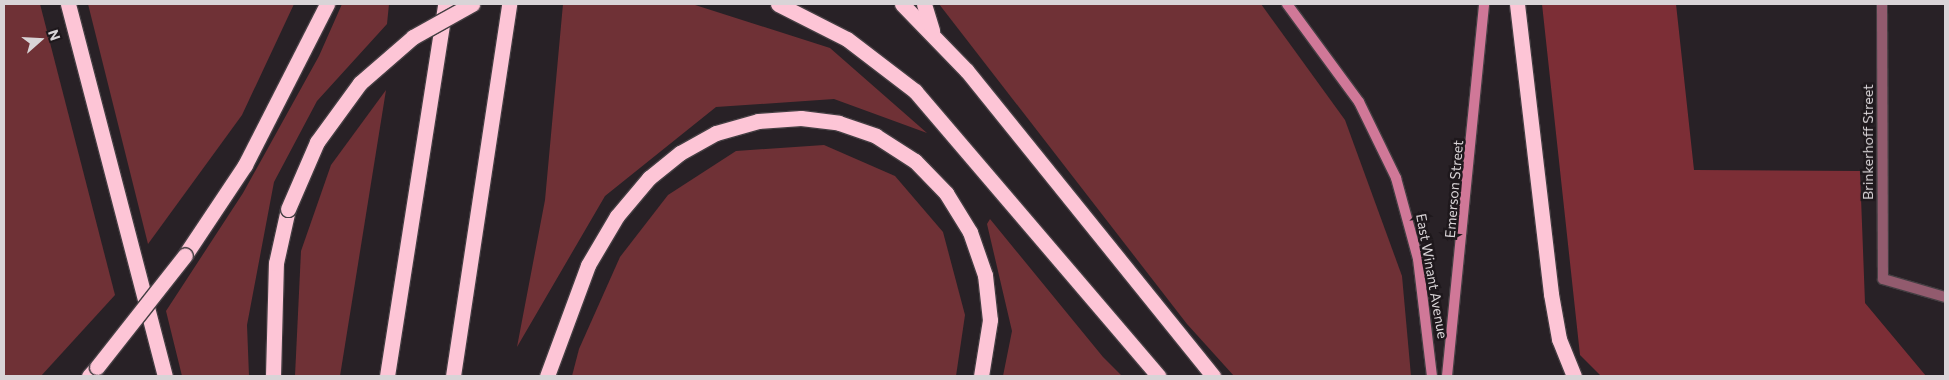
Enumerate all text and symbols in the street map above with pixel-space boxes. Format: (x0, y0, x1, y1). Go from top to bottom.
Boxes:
north arrow (15, 15, 65, 65)
text: N (45, 27, 64, 43)
street label: Brinkerhoff Street (1860, 84, 1876, 200)
street label: Emerson Street (1441, 139, 1467, 239)
street label: East Winant Avenue (1413, 212, 1451, 340)

